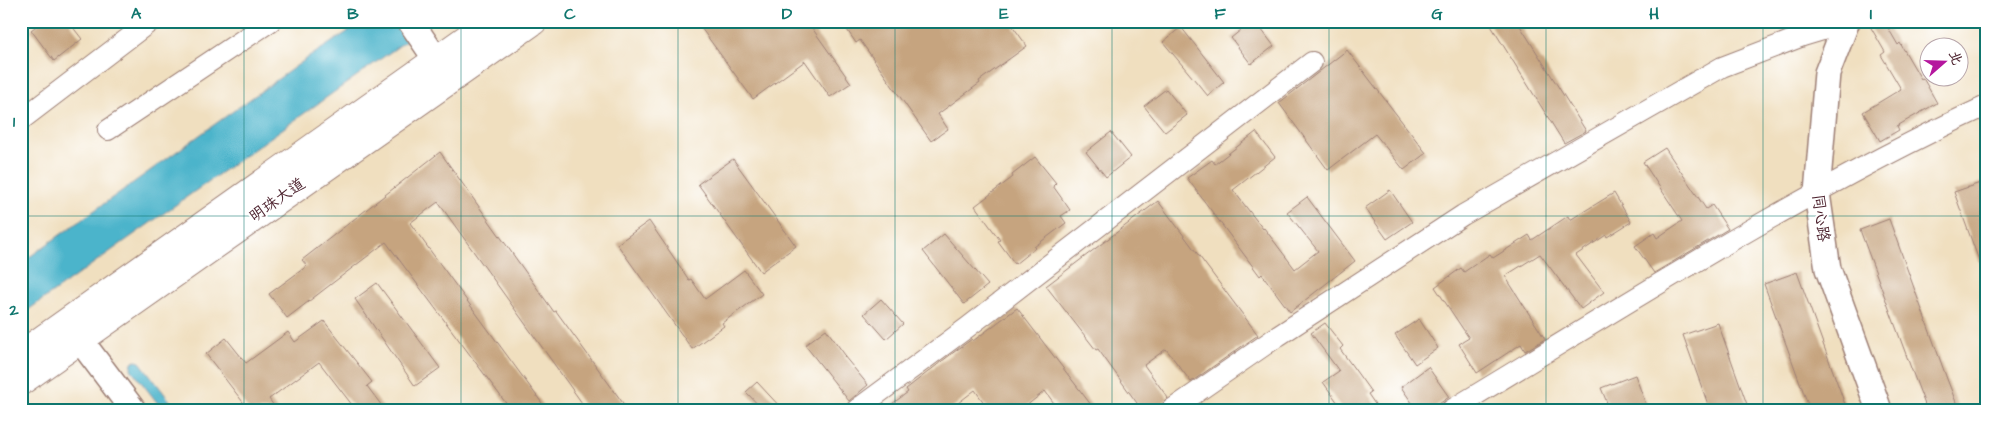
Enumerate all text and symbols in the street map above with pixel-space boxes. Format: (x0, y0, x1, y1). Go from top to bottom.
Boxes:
text: A (131, 3, 142, 25)
text: B (347, 3, 359, 25)
text: C (564, 3, 576, 25)
text: D (782, 3, 793, 25)
text: E (999, 3, 1009, 25)
text: F (1214, 3, 1226, 25)
text: G (1431, 3, 1443, 25)
text: H (1649, 3, 1659, 25)
text: I (1870, 3, 1872, 25)
north arrow (1920, 38, 1970, 88)
text: 北 (1943, 48, 1967, 68)
text: 1 (13, 111, 16, 133)
street label: 明珠大道 (244, 173, 310, 227)
street label: 同心路 (1807, 193, 1835, 243)
text: 2 (8, 299, 19, 321)

